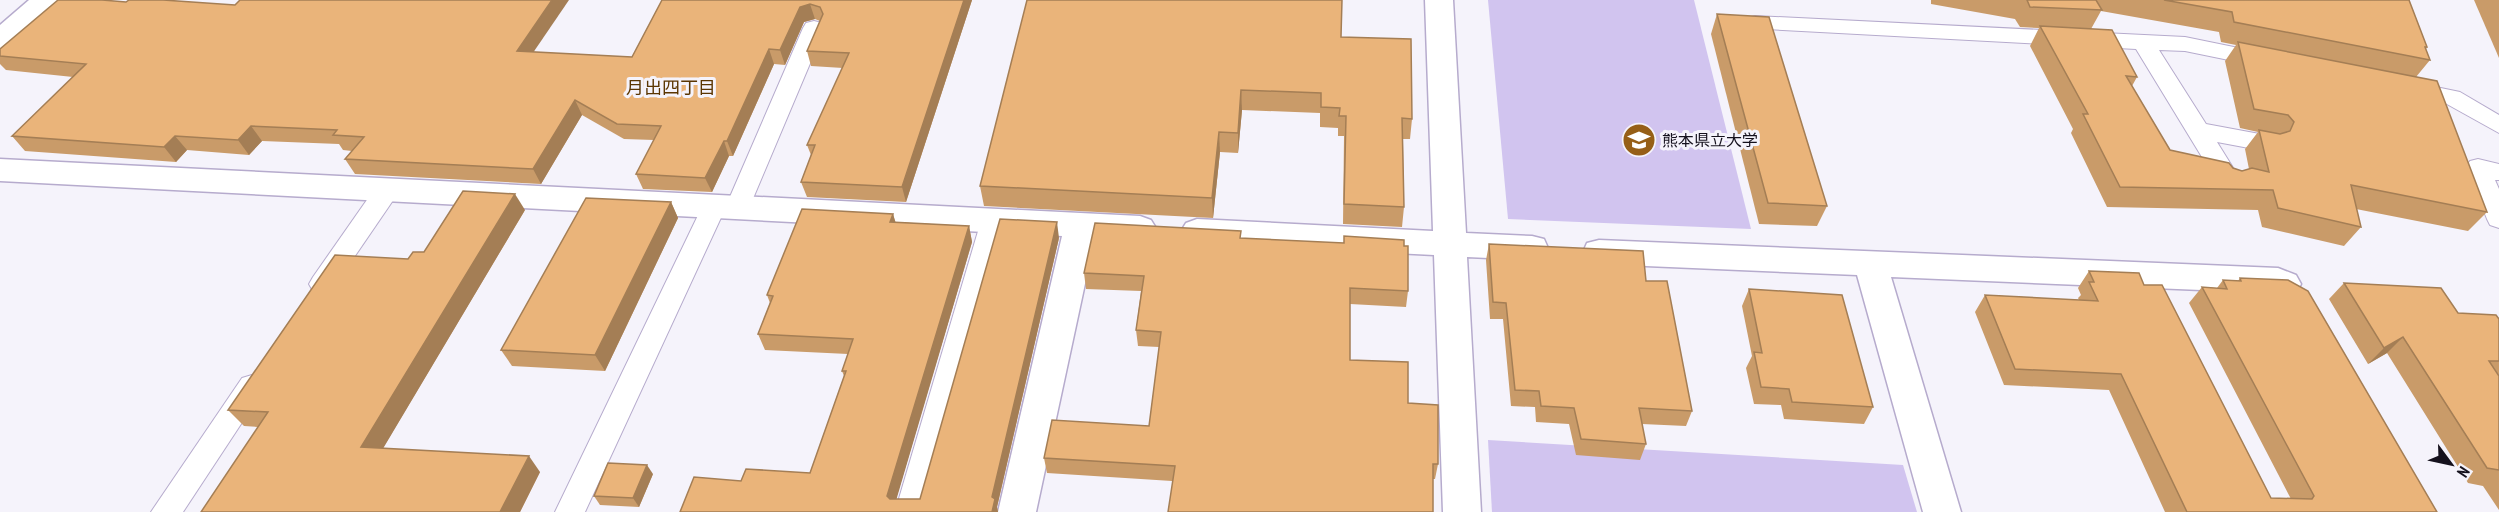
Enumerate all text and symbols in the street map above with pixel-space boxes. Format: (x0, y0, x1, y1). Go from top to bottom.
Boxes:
district label: 月出四丁目 (626, 76, 716, 99)
school or university icon: 熊本県立大学 (1621, 122, 1657, 158)
place label: 熊本県立大学 (1662, 130, 1758, 150)
north arrow (2421, 434, 2481, 494)
text: N (2453, 463, 2474, 481)

